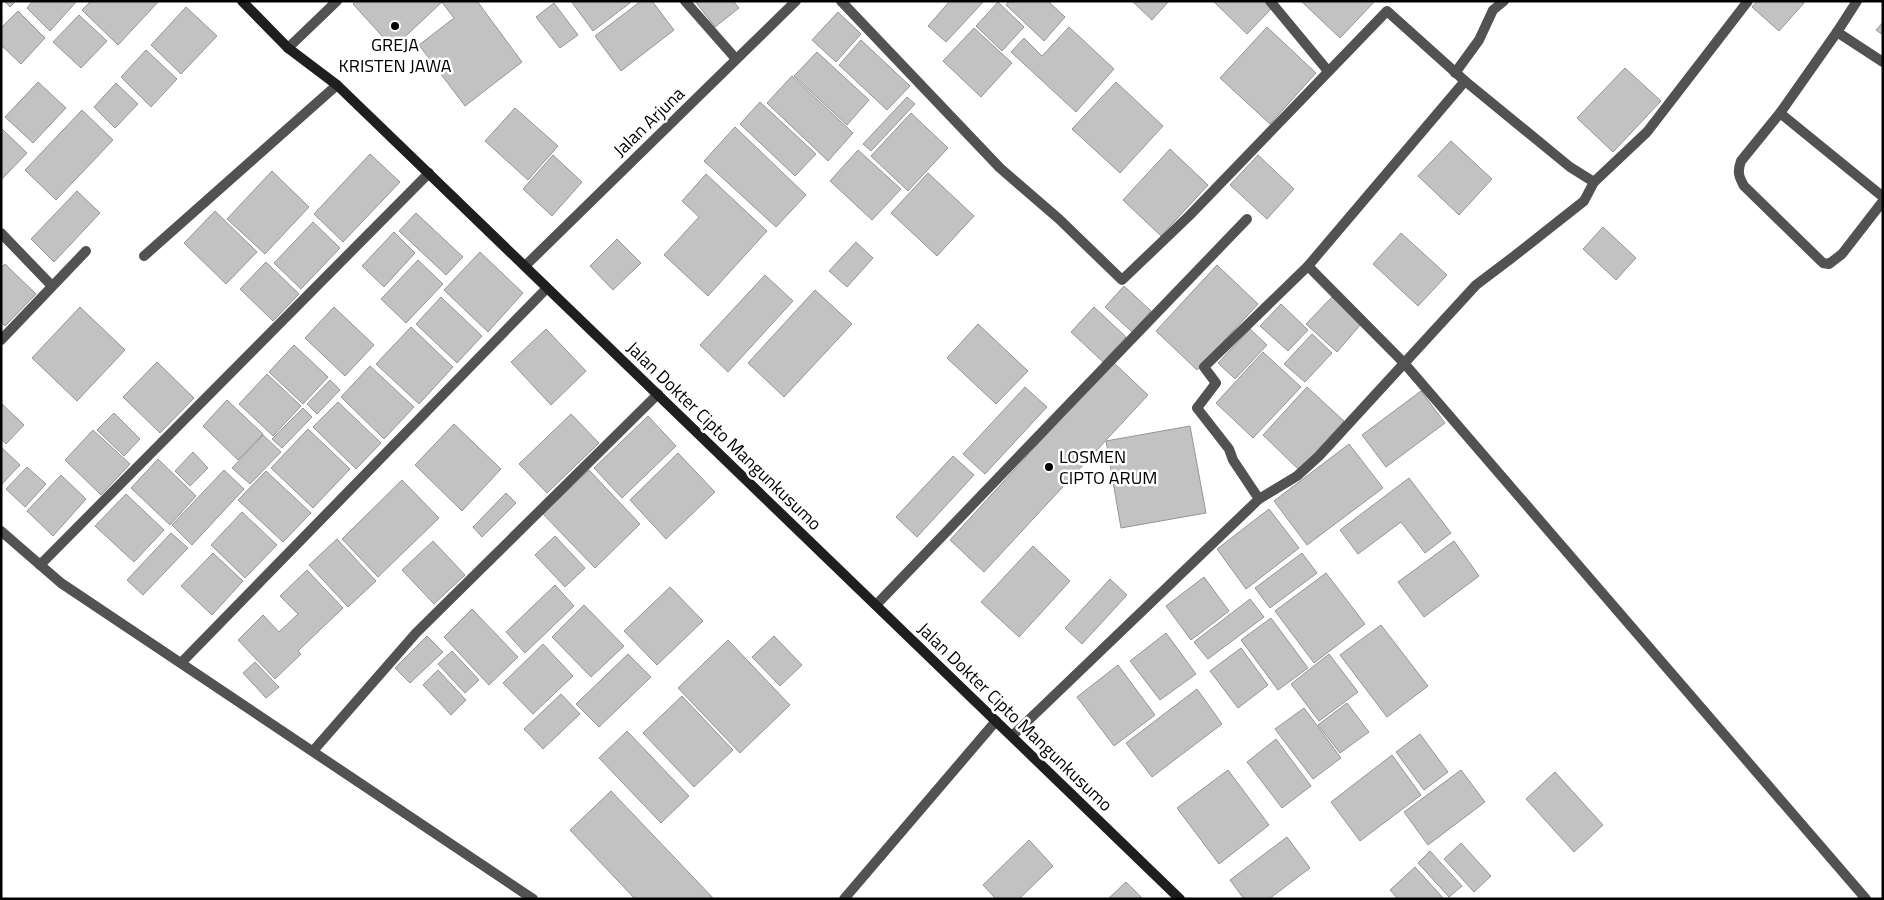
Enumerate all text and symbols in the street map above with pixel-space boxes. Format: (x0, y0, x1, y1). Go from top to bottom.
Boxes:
marker: GREJA KRISTEN JAWA (389, 20, 401, 32)
place label: GREJA KRISTEN JAWA (339, 31, 452, 79)
street label: Jalan Arjuna (607, 81, 690, 163)
street label: Jalan Dokter Cipto Mangunkusumo (621, 335, 828, 536)
place label: LOSMEN CIPTO ARUM (1059, 443, 1157, 491)
marker: LOSMEN CIPTO ARUM (1043, 461, 1055, 473)
street label: Jalan Dokter Cipto Mangunkusumo (912, 616, 1119, 817)

